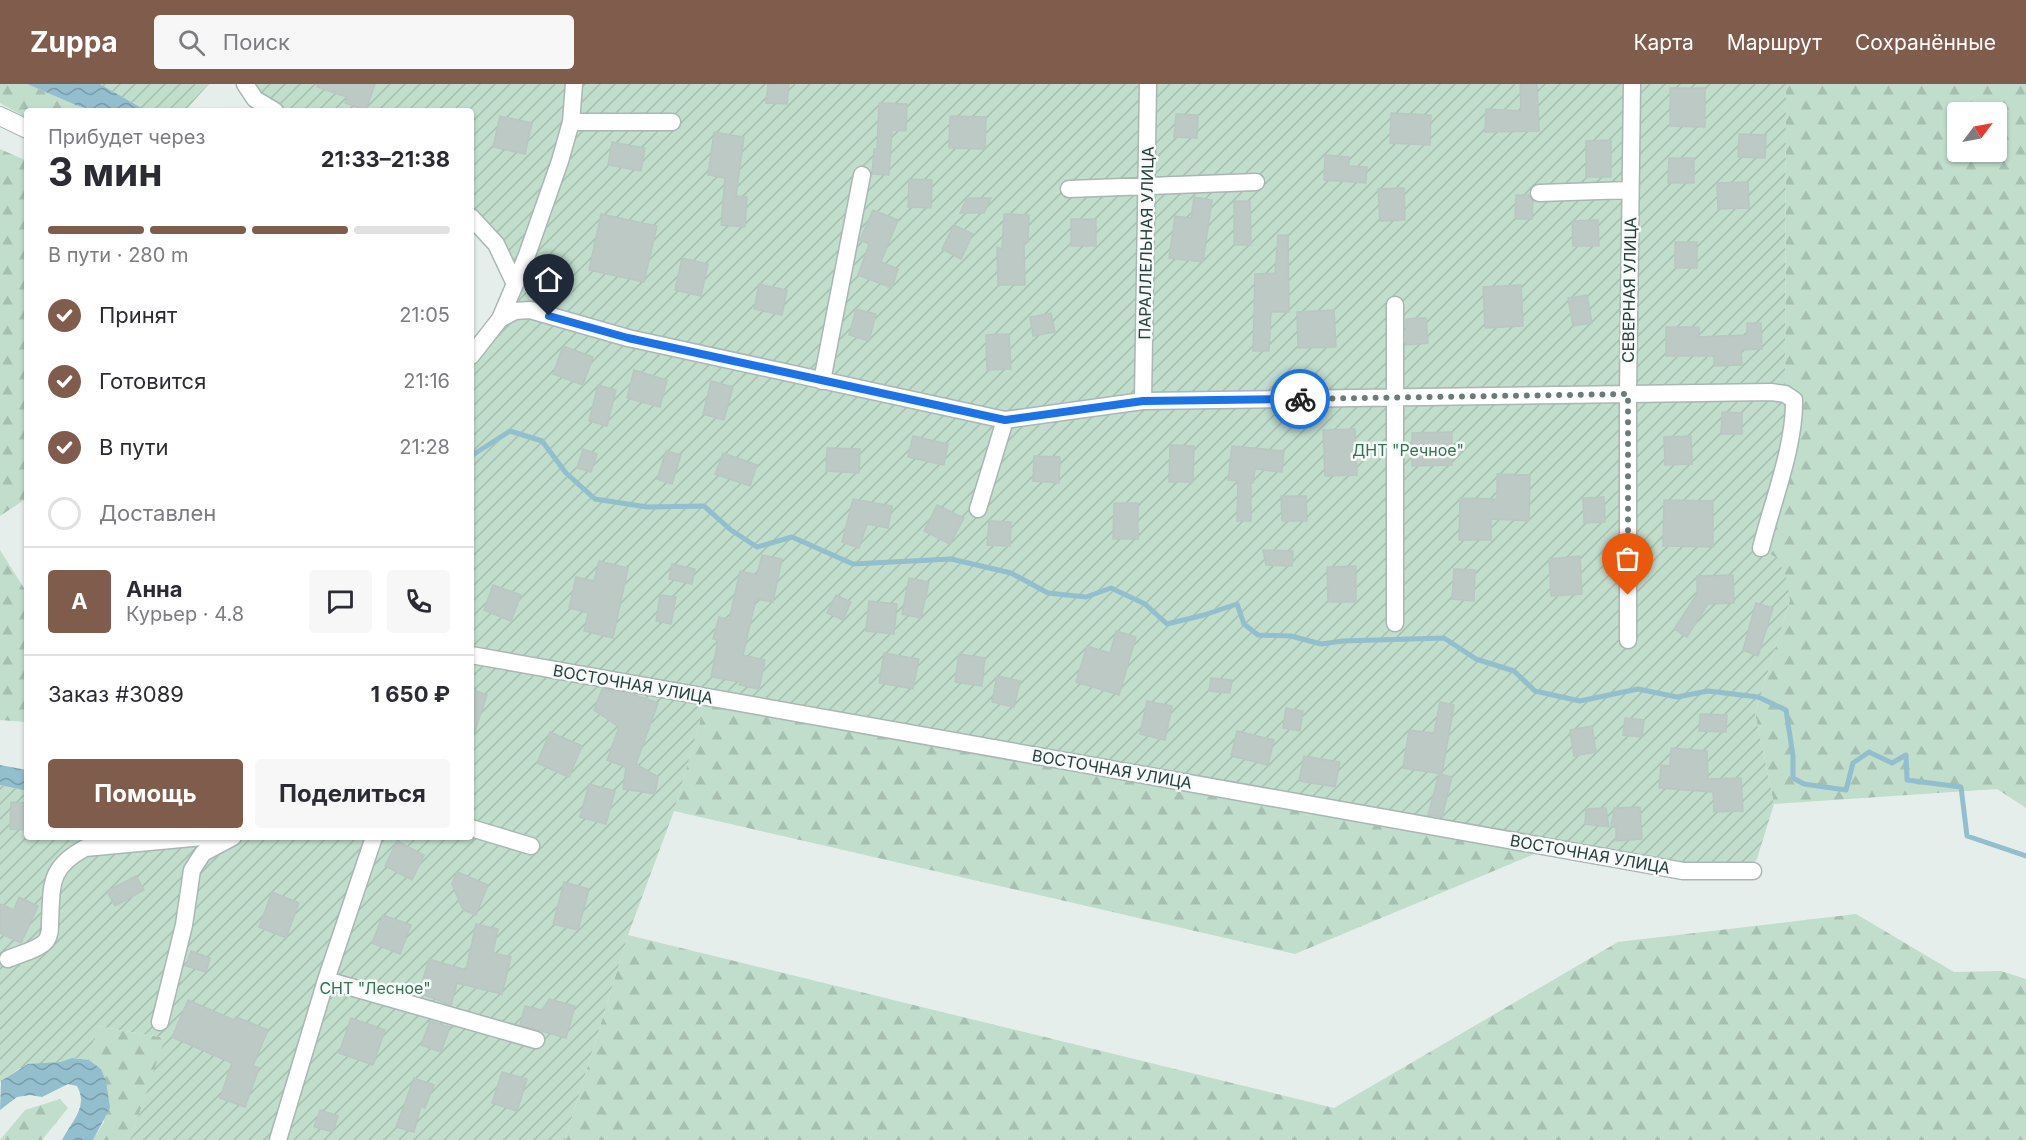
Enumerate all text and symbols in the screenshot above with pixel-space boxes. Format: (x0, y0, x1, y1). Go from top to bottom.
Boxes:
search box (154, 15, 574, 69)
text: Zuppa (30, 25, 118, 59)
icon: search (175, 26, 208, 59)
text: Поиск (223, 29, 290, 55)
text: Карта (1633, 30, 1694, 55)
text: Маршрут (1727, 30, 1822, 55)
text: Сохранённые (1855, 30, 1996, 55)
north arrow (1947, 102, 2007, 162)
map controls (1947, 102, 2007, 162)
text: Прибудет через (48, 125, 205, 149)
text: 21:33–21:38 (321, 146, 450, 172)
street label: ПАРАЛЛЕЛЬНАЯ УЛИЦА (1134, 146, 1158, 340)
text: 3 мин (48, 148, 163, 195)
street label: СЕВЕРНАЯ УЛИЦА (1618, 217, 1640, 363)
text: В пути · 280 m (48, 243, 189, 267)
pin (523, 254, 574, 316)
icon: home (532, 263, 565, 296)
icon: check (48, 299, 81, 332)
text: Принят (99, 302, 177, 328)
text: 21:05 (399, 303, 450, 327)
icon: check (48, 365, 81, 398)
text: Готовится (99, 368, 206, 394)
text: 21:16 (403, 369, 450, 393)
courier (1270, 369, 1330, 429)
icon: bike (1284, 383, 1317, 416)
icon: check (48, 431, 81, 464)
text: В пути (99, 434, 168, 460)
text: 21:28 (399, 435, 450, 459)
park label: ДНТ "Речное" (1352, 440, 1464, 460)
text: Доставлен (99, 500, 216, 526)
pin (1602, 533, 1653, 595)
icon: bag (1611, 542, 1644, 575)
button: chat (309, 570, 372, 633)
button: phone (387, 570, 450, 633)
text: Анна (126, 576, 183, 602)
text: А (71, 588, 88, 614)
text: Курьер · 4.8 (126, 602, 244, 626)
street label: ВОСТОЧНАЯ УЛИЦА (551, 660, 715, 708)
text: Заказ #3089 (48, 681, 184, 707)
text: 1 650 ₽ (371, 681, 450, 707)
street label: ВОСТОЧНАЯ УЛИЦА (1030, 745, 1194, 793)
button: Помощь (48, 759, 243, 828)
button: Поделиться (255, 759, 450, 828)
street label: ВОСТОЧНАЯ УЛИЦА (1508, 830, 1672, 878)
park label: СНТ "Лесное" (319, 978, 431, 998)

